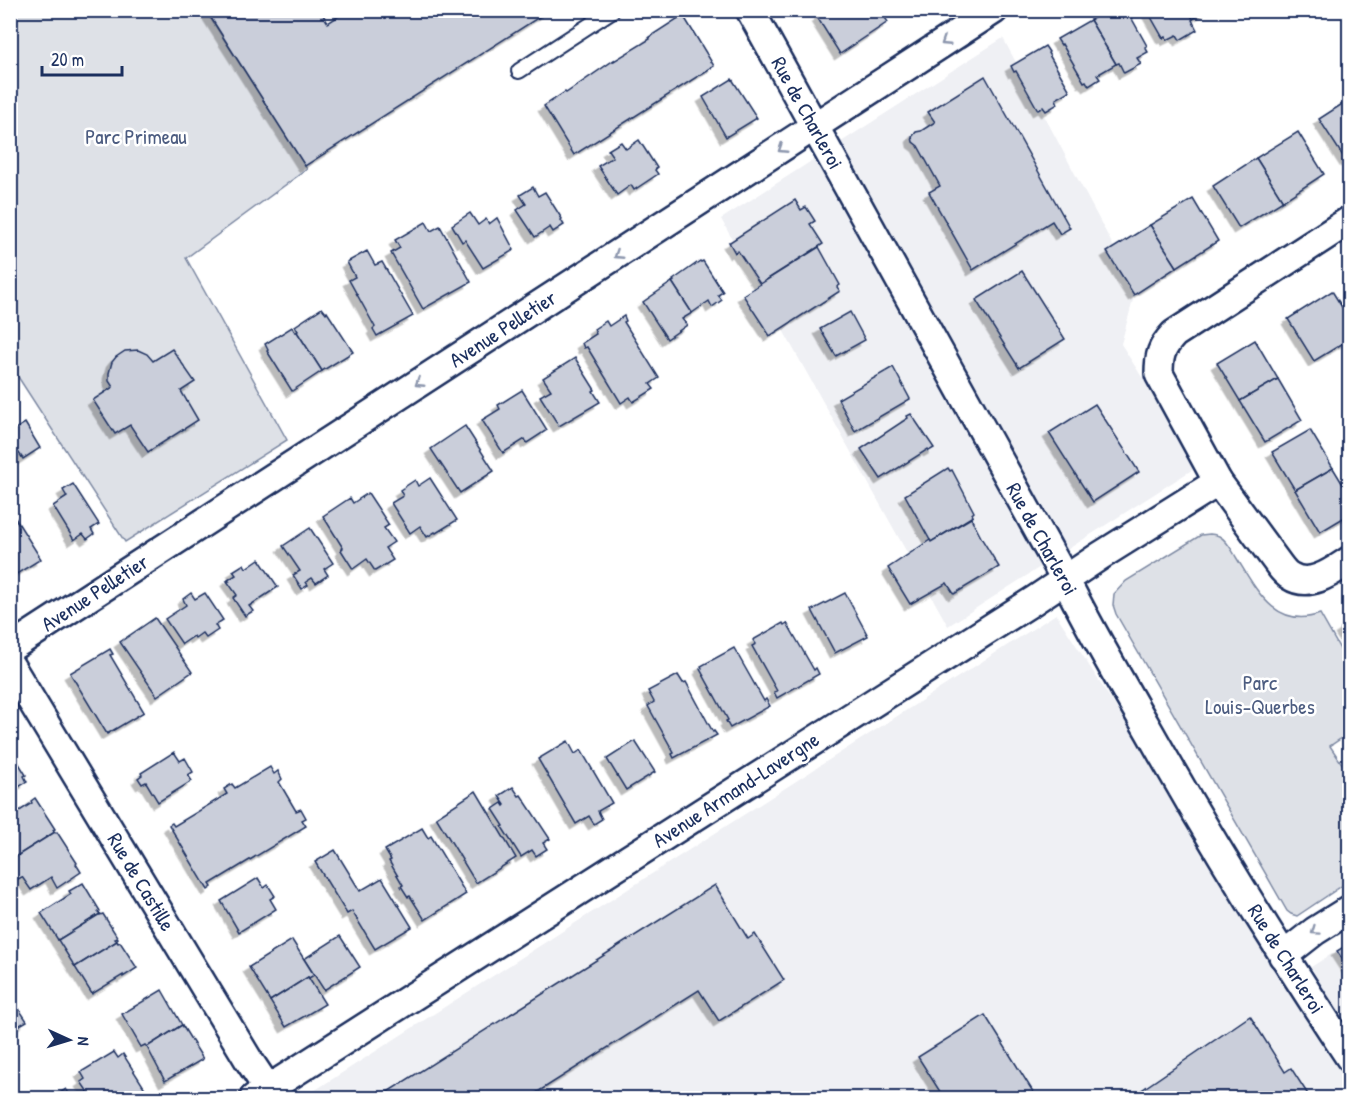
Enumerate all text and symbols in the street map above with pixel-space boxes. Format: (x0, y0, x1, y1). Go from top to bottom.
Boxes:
one-way arrow (941, 35, 952, 46)
scale bar (42, 39, 122, 77)
text: 20 m (51, 47, 84, 72)
street label: Rue de Charleroi (765, 51, 850, 174)
park label: Parc Primeau (85, 122, 187, 151)
one-way arrow (778, 141, 788, 153)
one-way arrow (614, 247, 624, 259)
street label: Avenue Pelletier (444, 283, 562, 374)
one-way arrow (415, 376, 425, 388)
street label: Rue de Charleroi (1000, 477, 1085, 600)
street label: Avenue Pelletier (36, 547, 154, 638)
park label: Parc Louis-Querbes (1205, 668, 1315, 721)
street label: Avenue Armand-Lavergne (647, 725, 825, 854)
street label: Rue de Castille (101, 827, 182, 936)
street label: Rue de Charleroi (1241, 898, 1332, 1019)
one-way arrow (1311, 924, 1322, 935)
north arrow (39, 1010, 99, 1070)
text: N (73, 1036, 95, 1047)

